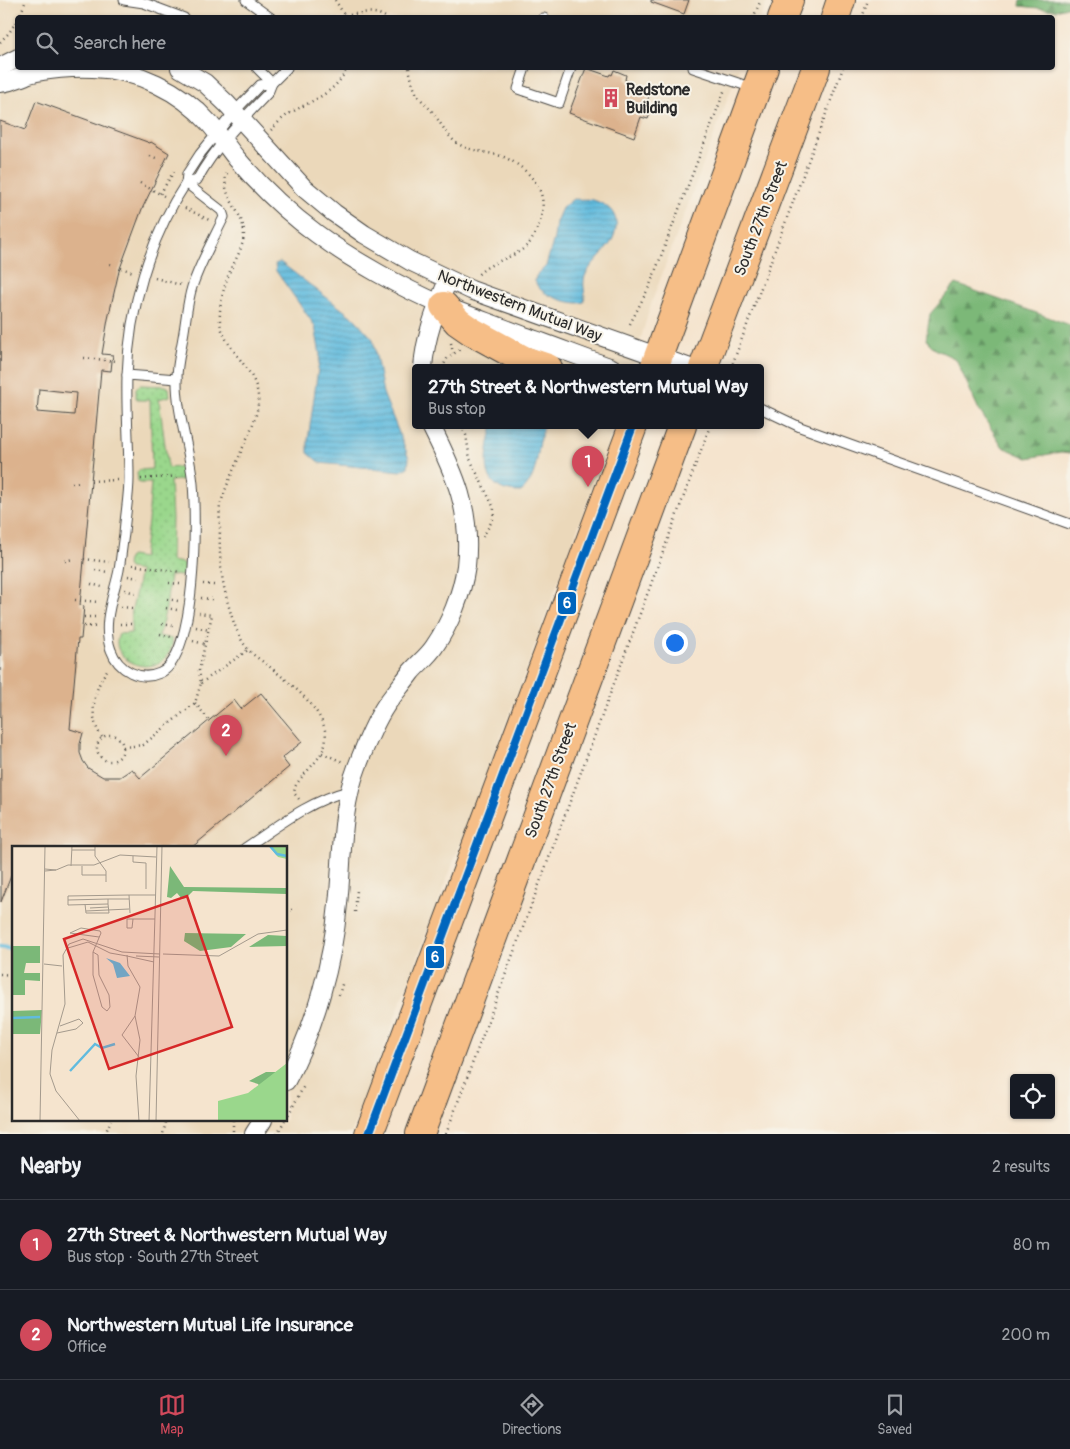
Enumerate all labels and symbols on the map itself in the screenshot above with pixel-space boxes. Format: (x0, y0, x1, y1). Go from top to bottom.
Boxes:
place label: Redstone Building (626, 80, 691, 118)
building icon: Redstone Building (600, 87, 622, 109)
street label: South 27th Street (730, 157, 792, 279)
street label: Northwestern Mutual Way (435, 265, 605, 347)
pin: 1 (572, 446, 604, 487)
line badge: 6 (557, 591, 577, 615)
text: 6 (563, 595, 571, 612)
your location (662, 630, 688, 656)
pin: 2 (210, 715, 242, 756)
street label: South 27th Street (521, 719, 581, 841)
inset map (12, 846, 288, 1122)
line badge: 6 (425, 945, 445, 969)
text: 6 (431, 949, 439, 966)

